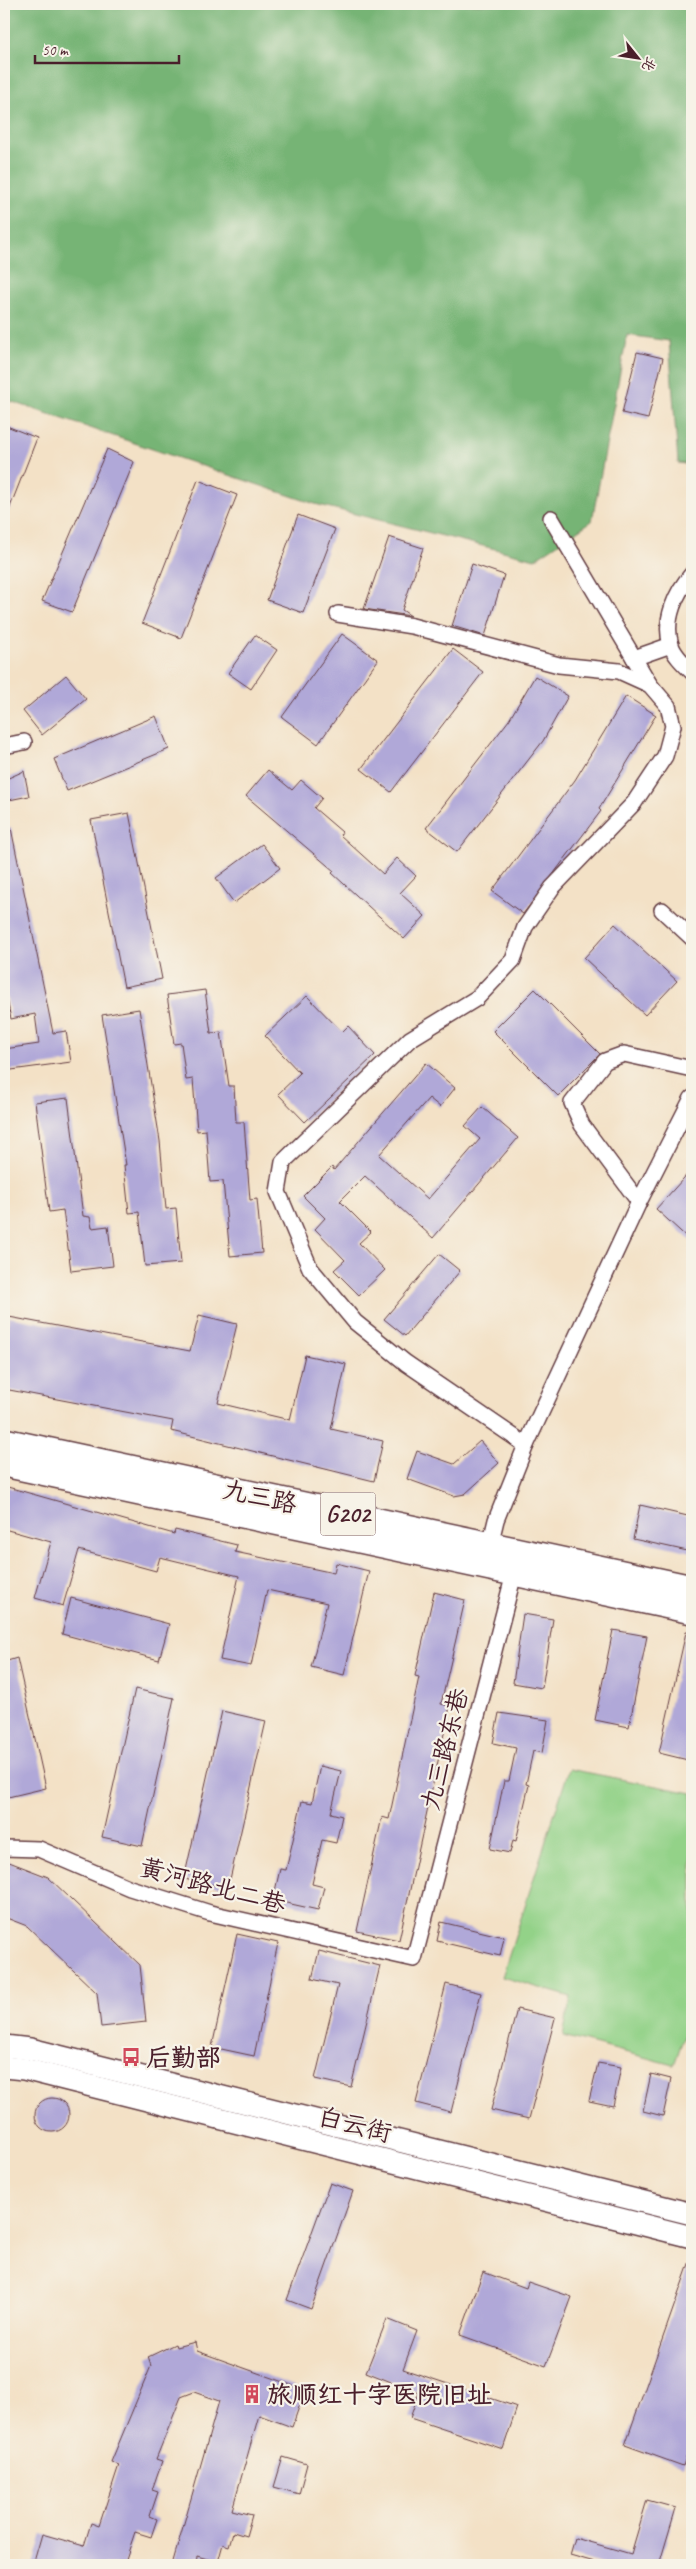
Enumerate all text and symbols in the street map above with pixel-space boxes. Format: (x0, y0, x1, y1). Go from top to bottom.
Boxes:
scale bar (35, 32, 179, 64)
north arrow (614, 32, 664, 82)
text: 50 m (42, 41, 69, 60)
text: 北 (638, 54, 660, 75)
street label: 九三路 (220, 1474, 300, 1520)
road number: G202 (320, 1492, 376, 1536)
street label: 九三路东巷 (414, 1685, 476, 1814)
street label: 黄河路北二巷 (136, 1851, 289, 1921)
place label: 后勤部 (146, 2042, 221, 2074)
bus stop icon: 后勤部 (120, 2046, 142, 2068)
street label: 白云街 (314, 2100, 395, 2150)
place label: 旅顺红十字医院旧址 (267, 2379, 492, 2411)
building icon: 旅顺红十字医院旧址 (241, 2383, 263, 2405)

